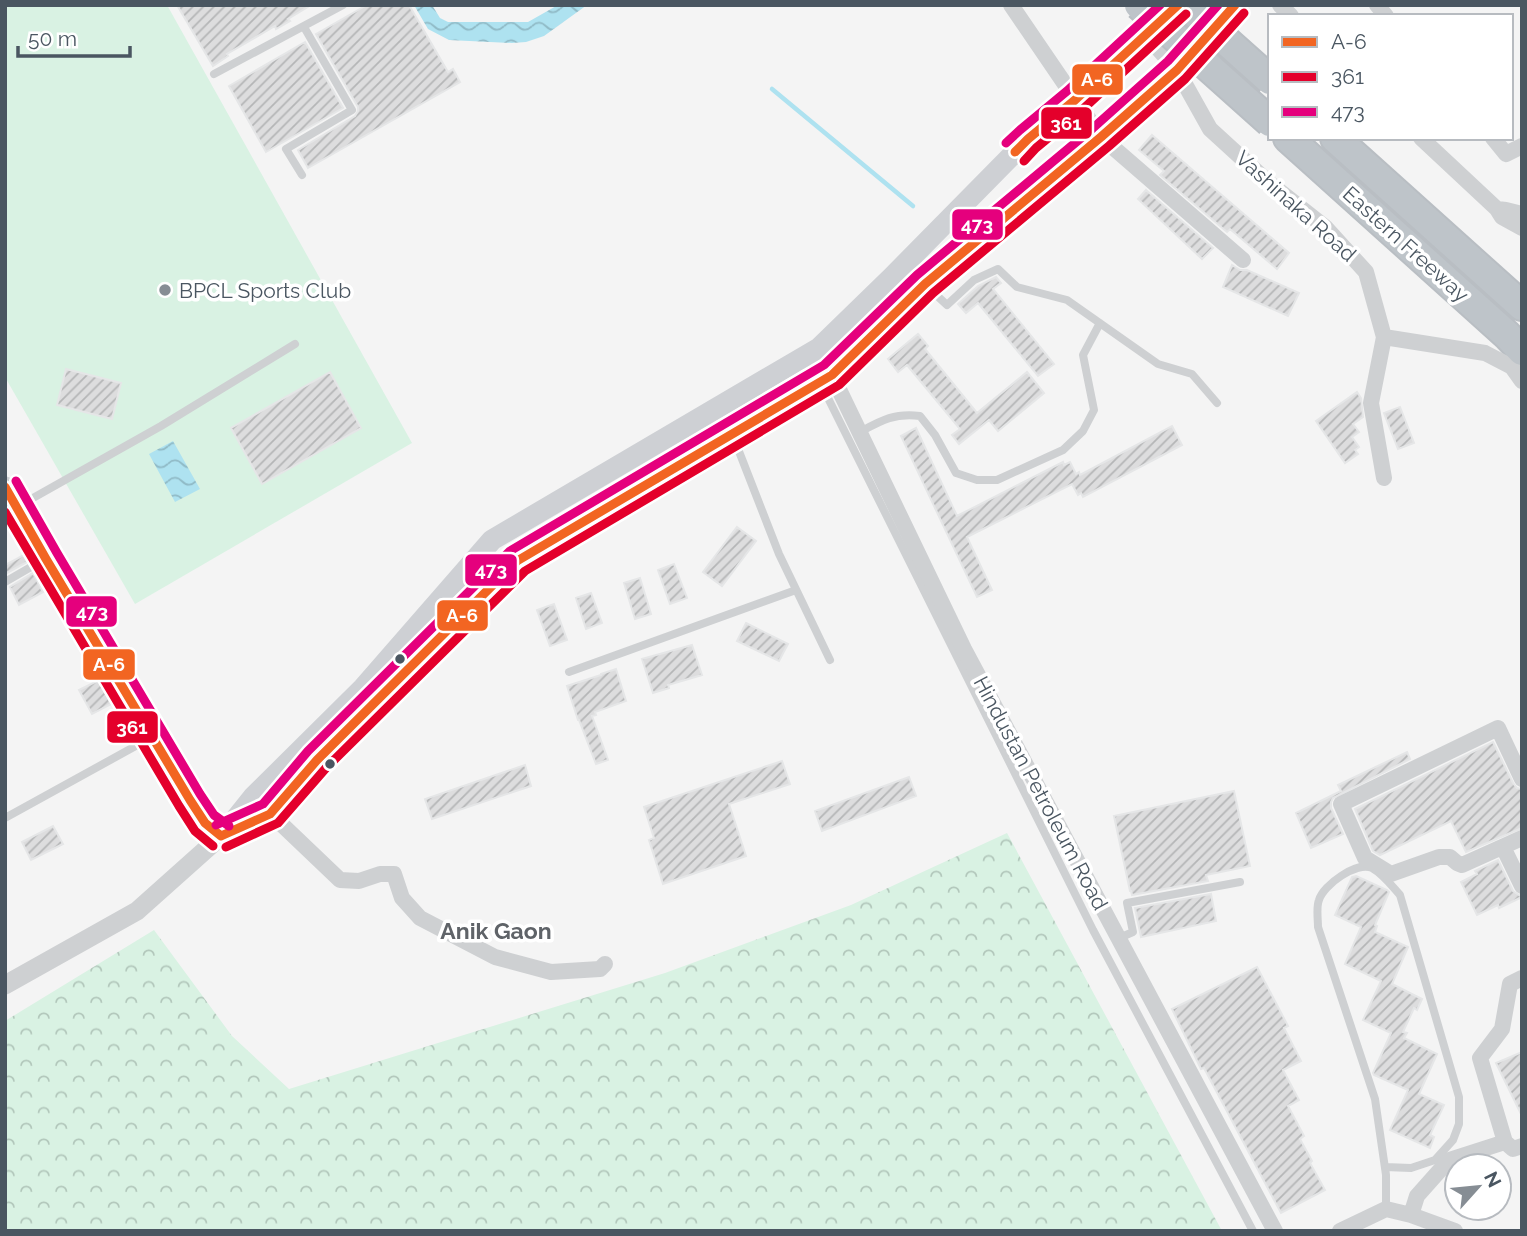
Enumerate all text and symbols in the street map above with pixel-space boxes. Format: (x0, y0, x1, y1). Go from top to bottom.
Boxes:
scale bar (18, 14, 130, 58)
legend (1268, 14, 1513, 140)
text: 50 m (28, 26, 77, 51)
text: A-6 (1331, 29, 1367, 54)
line badge: A-6 (1071, 63, 1124, 96)
text: 361 (1331, 64, 1364, 89)
text: A-6 (1081, 68, 1113, 90)
text: 473 (1331, 99, 1365, 124)
line badge: 361 (1040, 106, 1093, 140)
text: 361 (1050, 112, 1082, 134)
street label: Vashinaka Road (1231, 145, 1361, 267)
street label: Eastern Freeway (1338, 181, 1474, 307)
line badge: 473 (951, 208, 1004, 241)
text: 473 (961, 213, 993, 235)
place label: BPCL Sports Club (179, 278, 351, 303)
marker: BPCL Sports Club (157, 282, 173, 298)
line badge: 473 (464, 553, 518, 587)
text: 473 (475, 558, 507, 580)
line badge: 473 (65, 595, 118, 628)
line badge: A-6 (436, 599, 489, 632)
text: 473 (76, 600, 108, 622)
text: A-6 (446, 604, 478, 626)
line badge: A-6 (82, 648, 136, 681)
unlabelled marker (393, 652, 407, 666)
text: A-6 (93, 653, 125, 675)
street label: Hindustan Petroleum Road (969, 672, 1113, 914)
line badge: 361 (106, 710, 159, 744)
text: 361 (116, 716, 148, 738)
unlabelled marker (323, 757, 337, 771)
district label: Anik Gaon (440, 917, 552, 944)
north arrow (1443, 1152, 1513, 1222)
text: N (1480, 1168, 1506, 1191)

